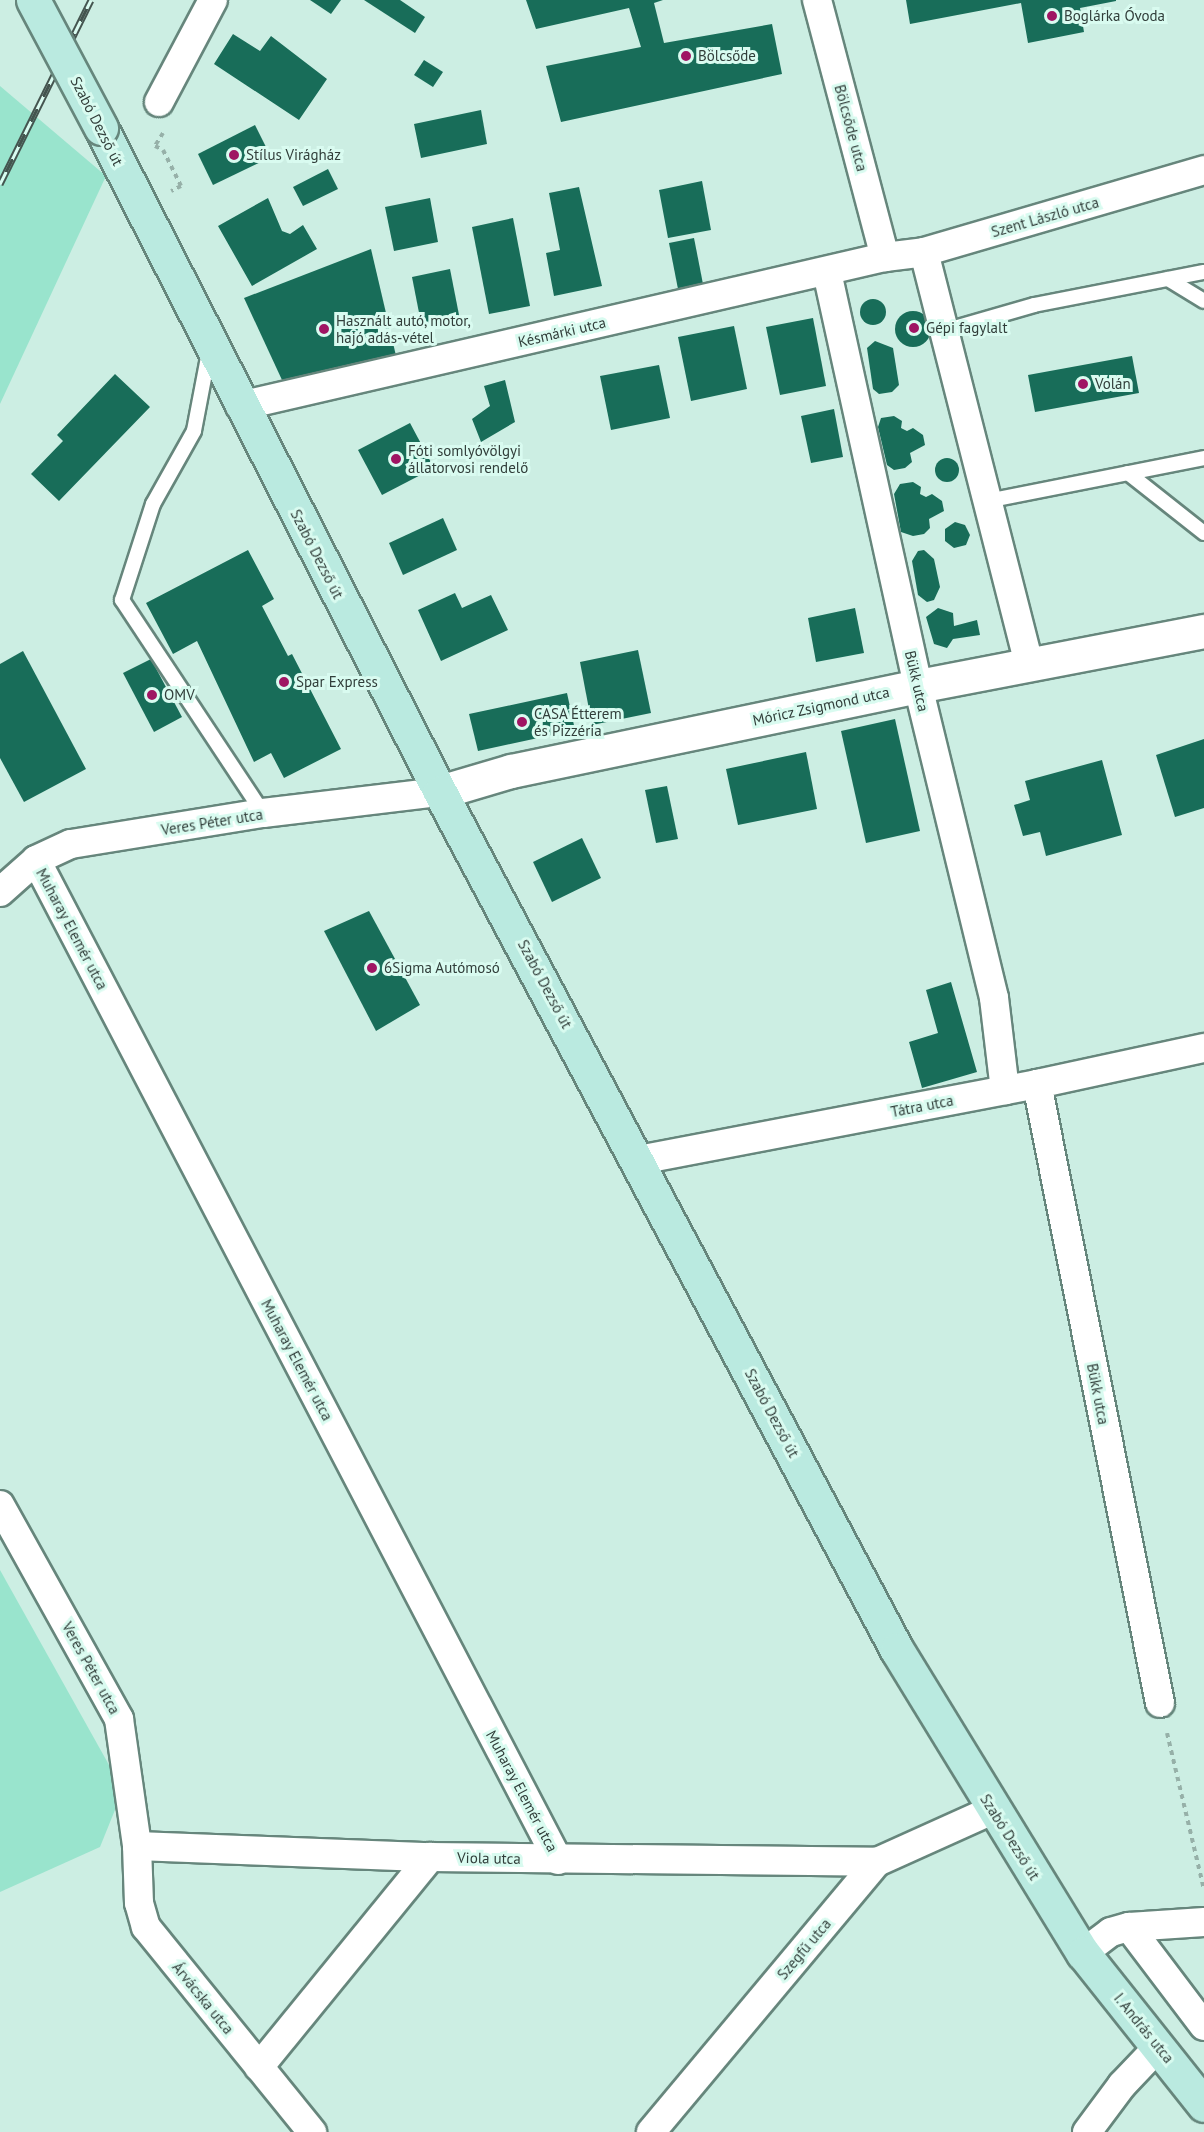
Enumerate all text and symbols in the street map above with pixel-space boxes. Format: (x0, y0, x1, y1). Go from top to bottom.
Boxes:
place label: Boglárka Óvoda (1064, 7, 1165, 25)
marker: Boglárka Óvoda (1045, 9, 1059, 23)
place label: Bölcsőde (698, 47, 756, 65)
marker: Bölcsőde (679, 49, 693, 63)
street label: Szabó Dezső út (67, 73, 127, 169)
street label: Bölcsőde utca (831, 83, 871, 173)
place label: Stílus Virágház (246, 146, 341, 164)
marker: Stílus Virágház (227, 148, 241, 162)
street label: Szent László utca (989, 193, 1101, 241)
place label: Használt autó, motor, hajó adás-vétel (336, 311, 472, 346)
street label: Késmárki utca (516, 313, 608, 351)
place label: Gépi fagylalt (926, 319, 1007, 337)
marker: Gépi fagylalt (907, 321, 921, 335)
marker: Használt autó, motor, hajó adás-vétel (317, 322, 331, 336)
place label: Volán (1095, 375, 1131, 393)
marker: Volán (1076, 377, 1090, 391)
place label: Fóti somlyóvölgyi állatorvosi rendelő (408, 441, 528, 476)
marker: Fóti somlyóvölgyi állatorvosi rendelő (389, 452, 403, 466)
street label: Szabó Dezső út (287, 506, 347, 602)
street label: Bükk utca (901, 649, 933, 713)
place label: Spar Express (296, 673, 378, 691)
marker: Spar Express (277, 675, 291, 689)
street label: Móricz Zsigmond utca (751, 683, 891, 729)
place label: OMV (164, 686, 195, 704)
marker: OMV (145, 688, 159, 702)
place label: CASA Étterem és Pizzéria (534, 704, 622, 739)
marker: CASA Étterem és Pizzéria (515, 715, 529, 729)
street label: Veres Péter utca (160, 805, 264, 839)
street label: Muharay Elemér utca (32, 865, 112, 993)
street label: Szabó Dezső út (514, 937, 576, 1031)
place label: 6Sigma Autómosó (384, 959, 500, 977)
marker: 6Sigma Autómosó (365, 961, 379, 975)
street label: Tátra utca (889, 1091, 955, 1121)
street label: Muharay Elemér utca (257, 1296, 337, 1424)
street label: Bükk utca (1083, 1362, 1113, 1426)
street label: Szabó Dezső út (741, 1366, 803, 1460)
street label: Veres Péter utca (58, 1619, 124, 1717)
street label: Muharay Elemér utca (482, 1727, 562, 1855)
street label: Szabó Dezső út (976, 1791, 1044, 1883)
street label: Viola utca (457, 1848, 521, 1868)
street label: Szegfű utca (773, 1915, 835, 1983)
street label: Árvácska utca (168, 1958, 238, 2038)
street label: I. András utca (1110, 1989, 1178, 2067)

